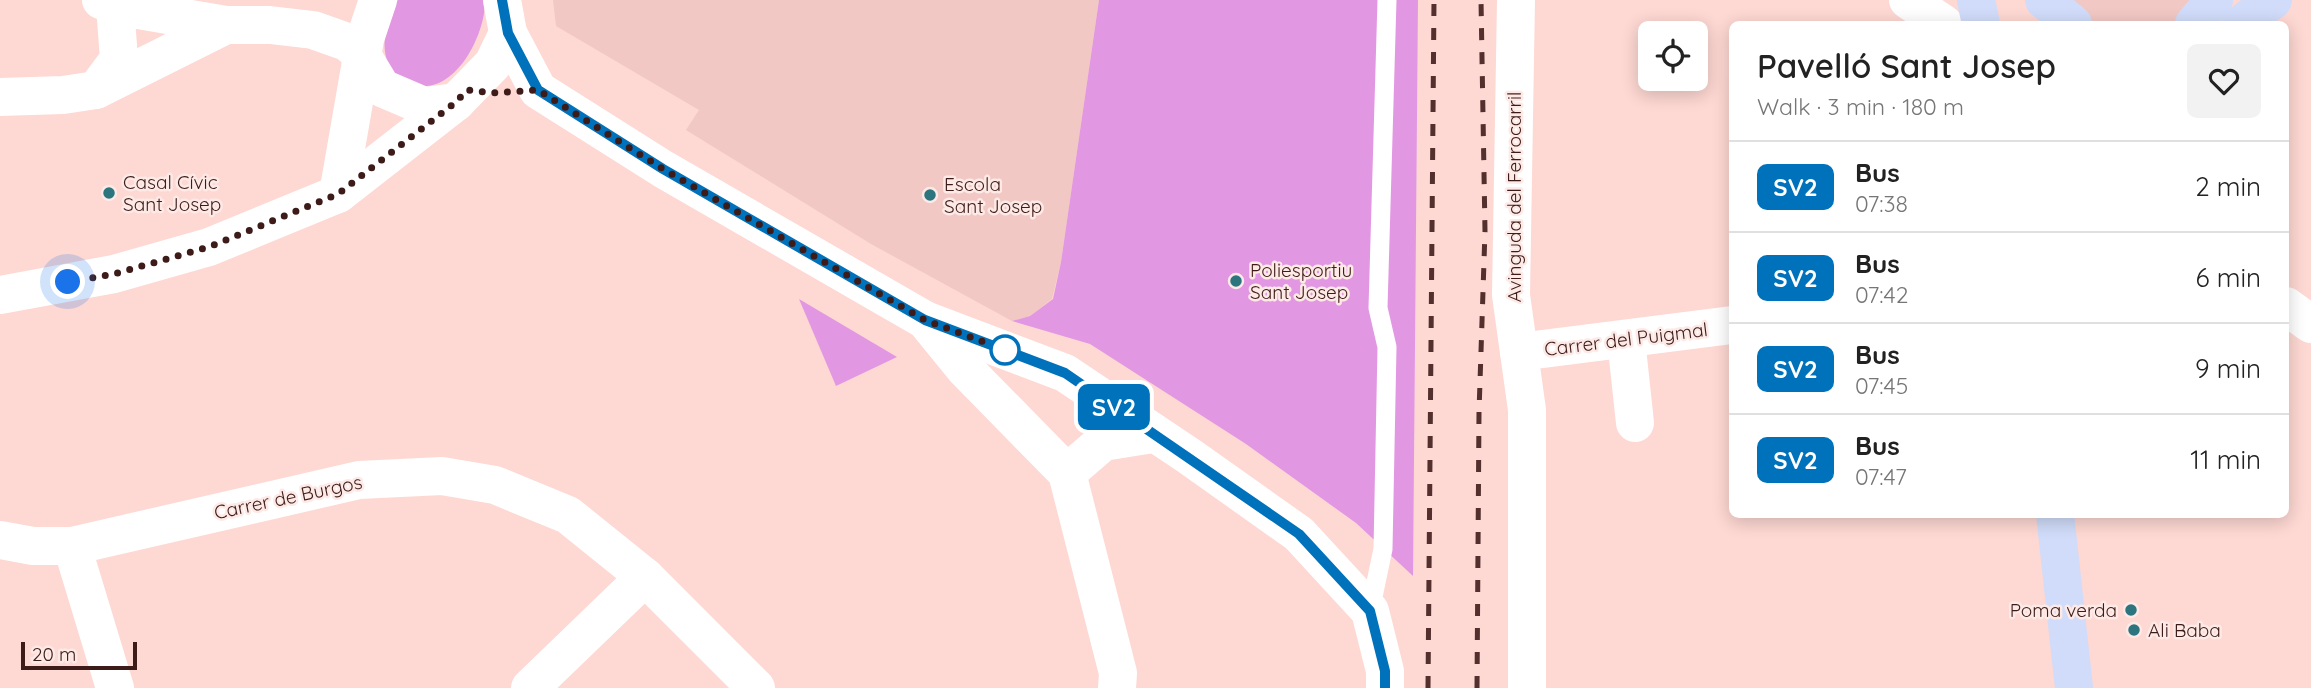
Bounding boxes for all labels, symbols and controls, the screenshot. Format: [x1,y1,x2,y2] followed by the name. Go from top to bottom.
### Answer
[1638,21,1708,91] map controls
[1638,21,1708,91] button: locate
[2187,44,2261,118] button: heart
[1757,45,2056,86] text: Pavelló Sant Josep
[1502,92,1526,302] street label: Avinguda del Ferrocarril
[1757,92,1964,121] text: Walk · 3 min · 180 m
[1855,156,1900,189] text: Bus
[123,170,221,216] place label: Casal Cívic Sant Josep
[2195,170,2261,203] text: 2 min
[944,172,1042,218] place label: Escola Sant Josep
[1773,172,1818,202] text: SV2
[101,185,117,201] marker: Casal Cívic Sant Josep
[922,187,938,203] marker: Escola Sant Josep
[1855,189,1908,218] text: 07:38
[1855,247,1900,280] text: Bus
[1250,258,1352,304] place label: Poliesportiu Sant Josep
[2196,261,2261,294] text: 6 min
[1773,263,1818,293] text: SV2
[50,264,85,299] your location
[1228,273,1244,289] marker: Poliesportiu Sant Josep
[1855,280,1908,309] text: 07:42
[1543,317,1709,361] street label: Carrer del Puigmal
[990,335,1020,365] unlabelled marker
[1855,338,1900,371] text: Bus
[2195,352,2261,385] text: 9 min
[1773,354,1818,384] text: SV2
[1855,371,1908,400] text: 07:45
[1074,384,1154,430] line badge: SV2
[1092,392,1136,422] text: SV2
[1855,429,1900,462] text: Bus
[2190,443,2261,476] text: 11 min
[1773,445,1818,475] text: SV2
[1855,462,1907,491] text: 07:47
[212,470,364,524] street label: Carrer de Burgos
[2010,598,2117,622] place label: Poma verda
[2123,602,2139,618] marker: Poma verda
[2148,618,2221,642] place label: Ali Baba
[2126,622,2142,638] marker: Ali Baba
[21,639,136,671] scale bar
[32,642,76,666] text: 20 m

